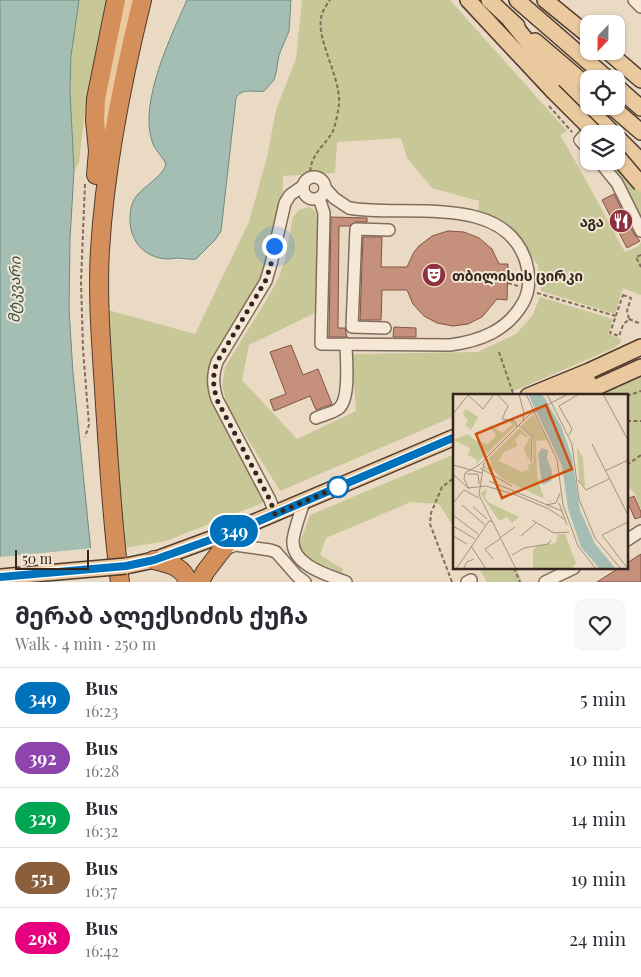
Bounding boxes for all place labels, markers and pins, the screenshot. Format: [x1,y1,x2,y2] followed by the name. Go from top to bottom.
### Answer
[608,208,634,234] restaurant icon: აგა
[580,212,604,231] place label: აგა
[421,262,447,288] theatre icon: თბილისის ცირკი
[452,266,583,285] place label: თბილისის ცირკი
[327,476,349,498] unlabelled marker

